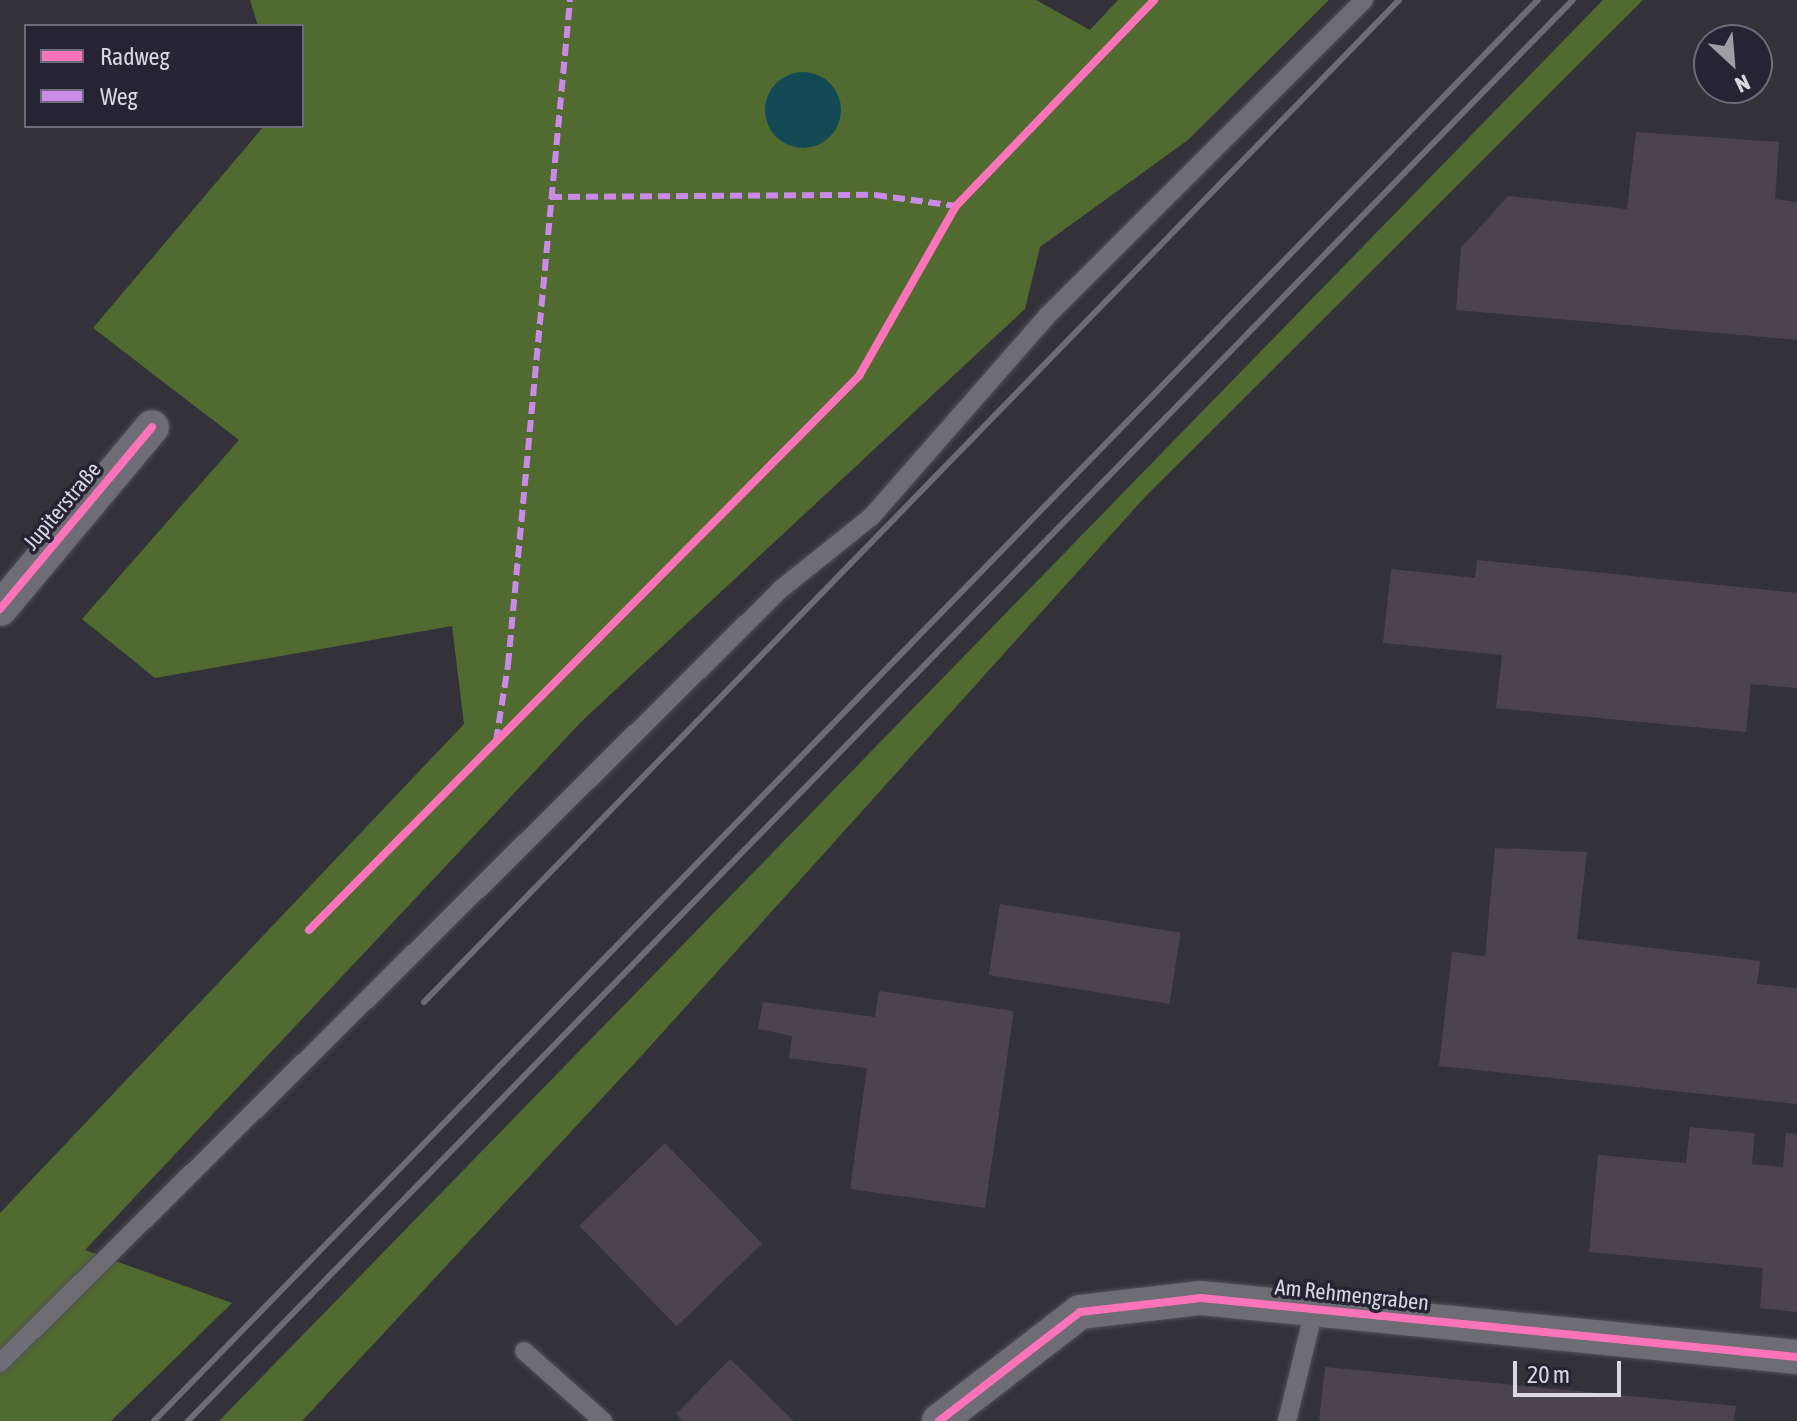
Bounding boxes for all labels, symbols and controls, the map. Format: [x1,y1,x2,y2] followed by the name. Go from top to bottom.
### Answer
[24,24,304,128] legend
[1693,24,1773,104] north arrow
[100,43,170,70] text: Radweg
[1731,69,1754,98] text: N
[100,83,138,110] text: Weg
[18,457,106,555] street label: Jupiterstraße
[1274,1274,1430,1316] street label: Am Rehmengraben
[1517,1345,1625,1395] scale bar
[1527,1361,1570,1388] text: 20 m

